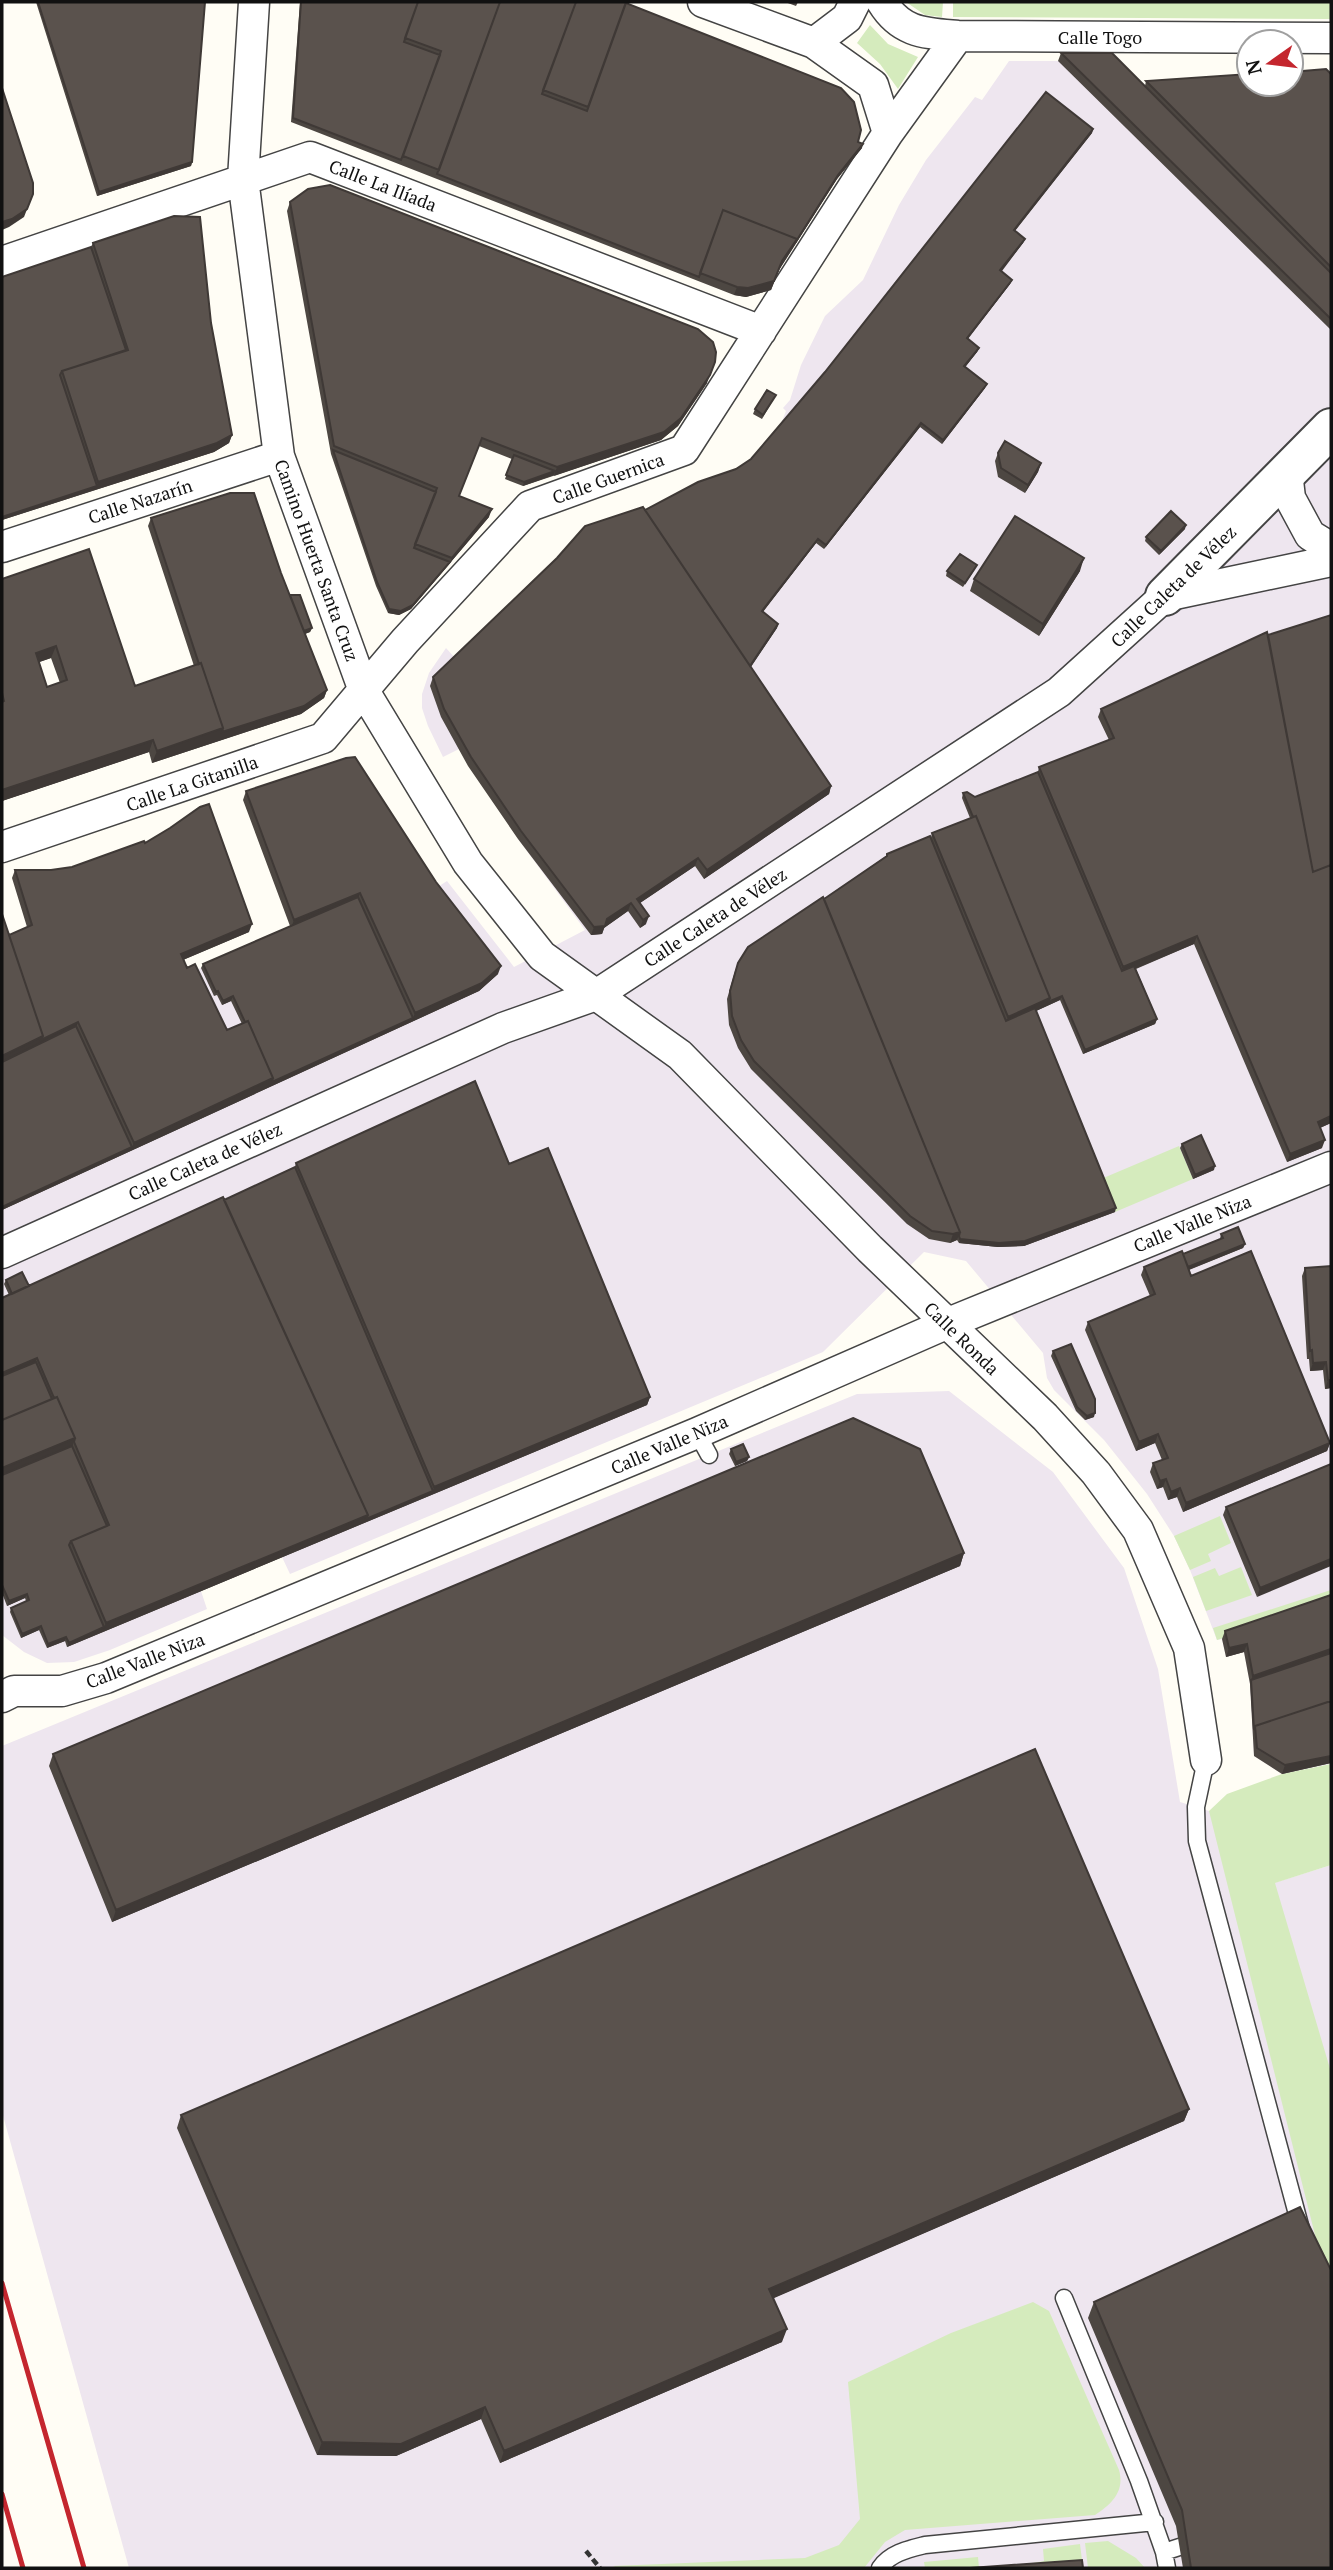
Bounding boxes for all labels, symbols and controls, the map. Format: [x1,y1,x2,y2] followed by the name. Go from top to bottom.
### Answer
[1058,25,1142,49] street label: Calle Togo
[1235,28,1305,98] north arrow
[1239,57,1267,77] text: N
[326,153,440,217] street label: Calle La Ilíada
[549,447,667,509] street label: Calle Guernica
[269,456,365,664] street label: Camino Huerta Santa Cruz
[85,473,195,529] street label: Calle Nazarín
[1105,520,1241,652] street label: Calle Caleta de Vélez
[123,749,261,817] street label: Calle La Gitanilla
[639,862,791,972] street label: Calle Caleta de Vélez
[124,1116,286,1206] street label: Calle Caleta de Vélez
[1130,1188,1254,1258] street label: Calle Valle Niza
[919,1296,1005,1380] street label: Calle Ronda
[607,1409,731,1479] street label: Calle Valle Niza
[82,1626,208,1694] street label: Calle Valle Niza

